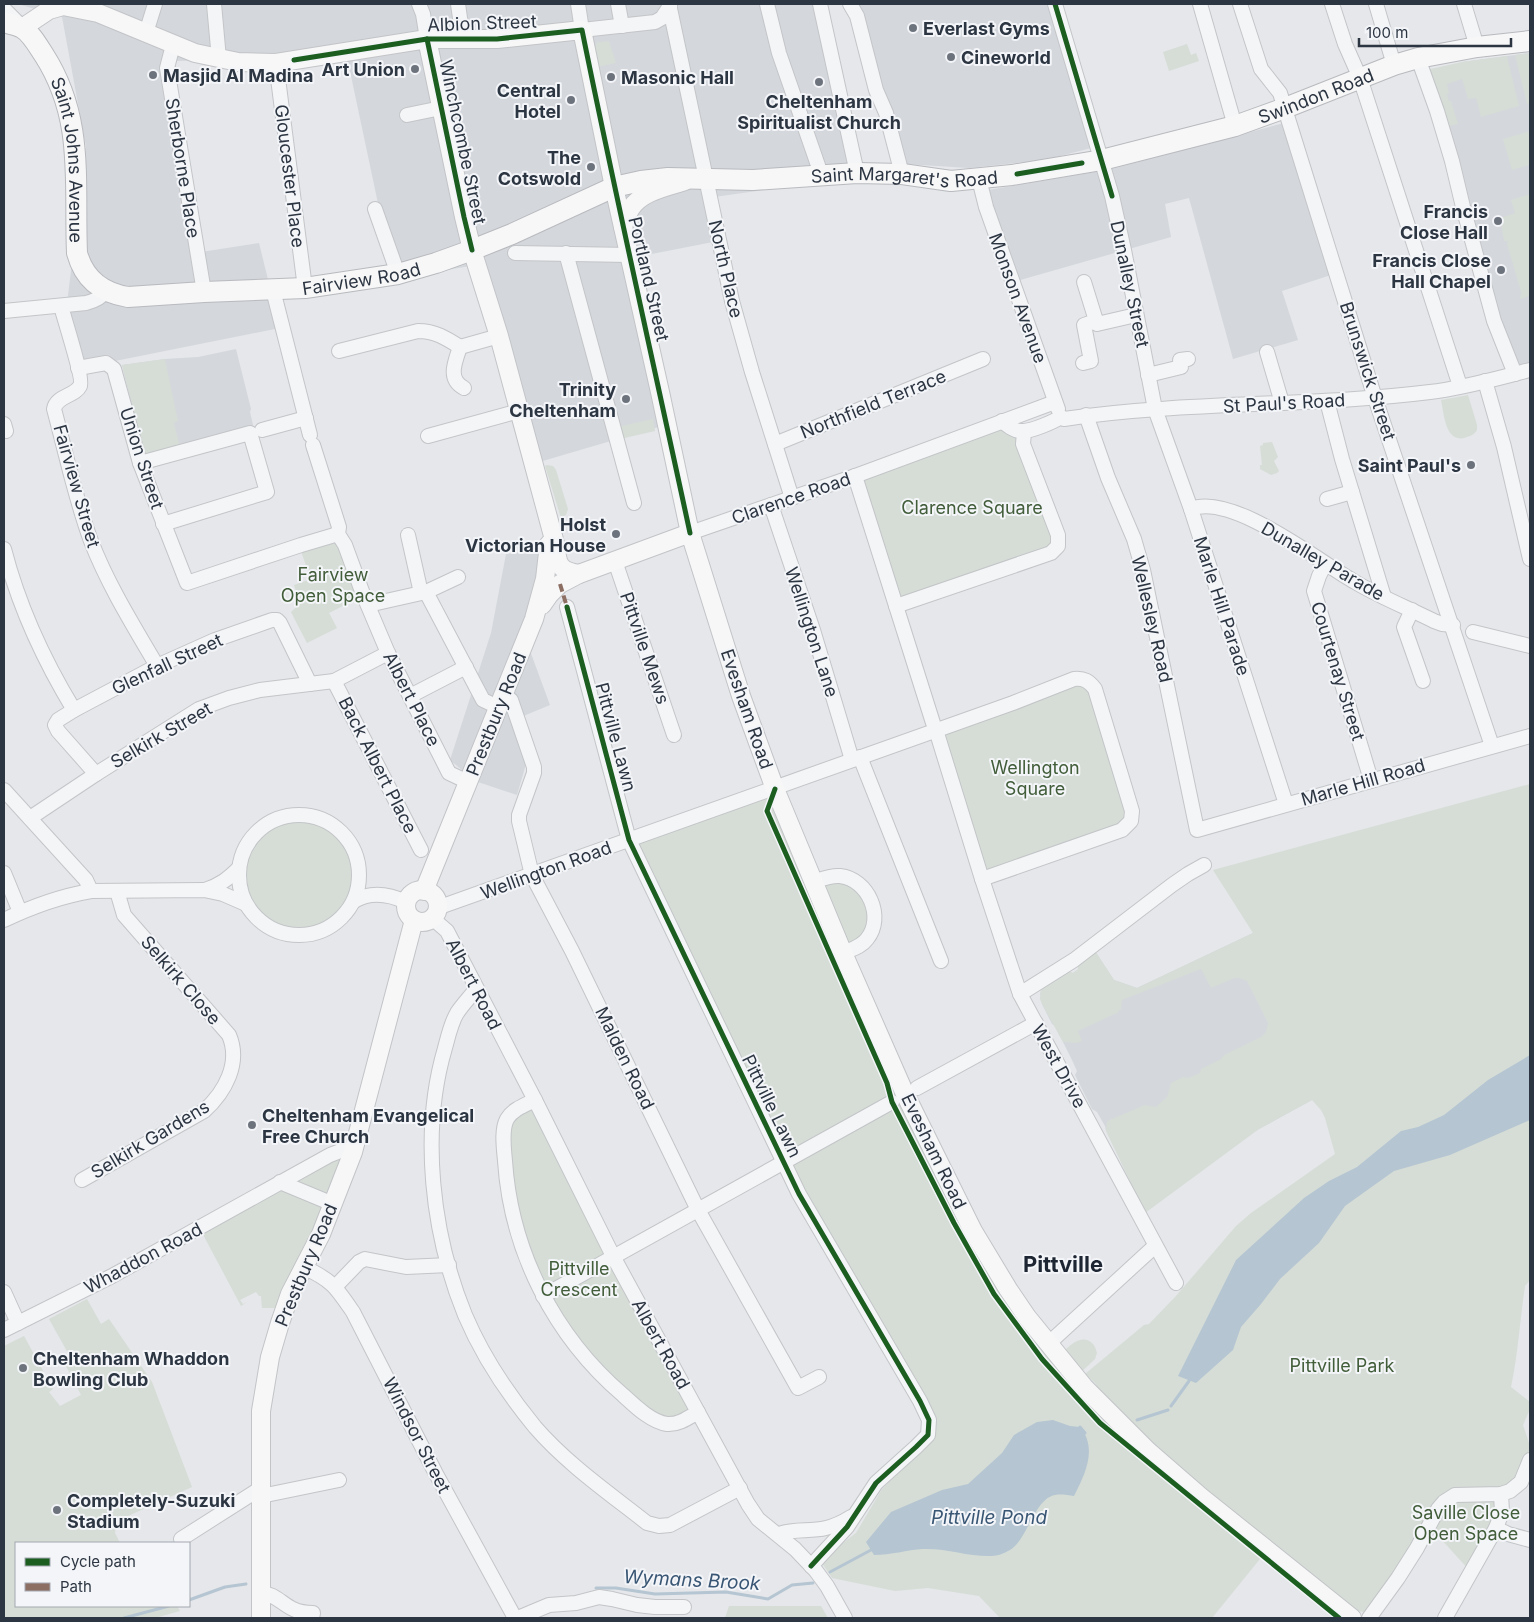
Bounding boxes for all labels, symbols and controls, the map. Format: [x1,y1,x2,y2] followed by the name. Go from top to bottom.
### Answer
[427,11,537,35] street label: Albion Street
[1359,15,1512,47] scale bar
[923,18,1050,39] place label: Everlast Gyms
[907,22,919,34] marker: Everlast Gyms
[1366,23,1408,42] text: 100 m
[961,47,1051,68] place label: Cineworld
[945,51,957,63] marker: Cineworld
[435,58,491,226] street label: Winchcombe Street
[322,59,405,80] place label: Art Union
[409,63,421,75] marker: Art Union
[1255,64,1377,127] street label: Swindon Road
[163,65,313,86] place label: Masjid Al Madina
[621,67,734,88] place label: Masonic Hall
[147,69,159,81] marker: Masjid Al Madina
[605,71,617,83] marker: Masonic Hall
[47,74,87,243] street label: Saint Johns Avenue
[813,76,825,88] marker: Cheltenham Spiritualist Church
[497,80,561,122] place label: Central Hotel
[737,91,901,133] place label: Cheltenham Spiritualist Church
[565,94,577,106] marker: Central Hotel
[162,96,204,240] street label: Sherborne Place
[271,103,309,249] street label: Gloucester Place
[498,147,581,189] place label: The Cotswold
[585,161,597,173] marker: The Cotswold
[810,162,999,192] street label: Saint Margaret's Road
[1400,201,1488,243] place label: Francis Close Hall
[624,215,674,343] street label: Portland Street
[1492,215,1504,227] marker: Francis Close Hall
[705,218,747,320] street label: North Place
[1106,219,1154,349] street label: Dunalley Street
[985,230,1051,366] street label: Monson Avenue
[1372,250,1491,292] place label: Francis Close Hall Chapel
[301,258,423,299] street label: Fairview Road
[1495,264,1507,276] marker: Francis Close Hall Chapel
[1336,299,1400,443] street label: Brunswick Street
[797,365,949,443] street label: Northfield Terrace
[509,379,616,421] place label: Trinity Cheltenham
[1222,389,1346,417] street label: St Paul's Road
[620,393,632,405] marker: Trinity Cheltenham
[116,405,168,512] street label: Union Street
[49,422,105,550] street label: Fairview Street
[1358,455,1461,476] place label: Saint Paul's
[1465,459,1477,471] marker: Saint Paul's
[729,468,853,528] street label: Clarence Road
[901,497,1043,518] park label: Clarence Square
[465,514,606,556] place label: Holst Victorian House
[1258,517,1388,605] street label: Dunalley Parade
[610,528,622,540] marker: Holst Victorian House
[1190,534,1254,678] street label: Marle Hill Parade
[1127,554,1177,684] street label: Wellesley Road
[281,564,385,606] park label: Fairview Open Space
[781,564,843,700] street label: Wellington Lane
[616,589,674,707] street label: Pittville Mews
[1307,599,1369,743] street label: Courtenay Street
[108,629,226,699] street label: Glenfall Street
[717,646,777,772] street label: Evesham Road
[379,648,445,750] street label: Albert Place
[462,649,530,779] street label: Prestbury Road
[591,680,641,794] street label: Pittville Lawn
[335,693,421,837] street label: Back Albert Place
[107,697,215,772] street label: Selkirk Street
[1298,754,1428,810] street label: Marle Hill Road
[990,757,1080,799] park label: Wellington Square
[478,837,614,903] street label: Wellington Road
[137,931,225,1029] street label: Selkirk Close
[442,935,506,1033] street label: Albert Road
[591,1003,659,1113] street label: Malden Road
[1027,1020,1091,1112] street label: West Drive
[738,1051,806,1161] street label: Pittville Lawn
[897,1090,971,1212] street label: Evesham Road
[87,1095,213,1183] street label: Selkirk Gardens
[262,1105,474,1147] place label: Cheltenham Evangelical Free Church
[246,1119,258,1131] marker: Cheltenham Evangelical Free Church
[271,1201,341,1329] street label: Prestbury Road
[80,1218,206,1298] street label: Whaddon Road
[1023,1251,1103,1277] district label: Pittville
[541,1258,618,1300] park label: Pittville Crescent
[628,1295,694,1393] street label: Albert Road
[33,1348,229,1390] place label: Cheltenham Whaddon Bowling Club
[1290,1355,1395,1376] park label: Pittville Park
[17,1362,29,1374] marker: Cheltenham Whaddon Bowling Club
[379,1374,455,1496] street label: Windsor Street
[67,1490,235,1532] place label: Completely-Suzuki Stadium
[1412,1502,1520,1544] park label: Saville Close Open Space
[51,1504,63,1516] marker: Completely-Suzuki Stadium
[931,1506,1047,1529] water label: Pittville Pond
[15,1542,190,1607] legend
[60,1552,136,1571] text: Cycle path
[623,1565,761,1595] water label: Wymans Brook
[60,1577,92,1596] text: Path

